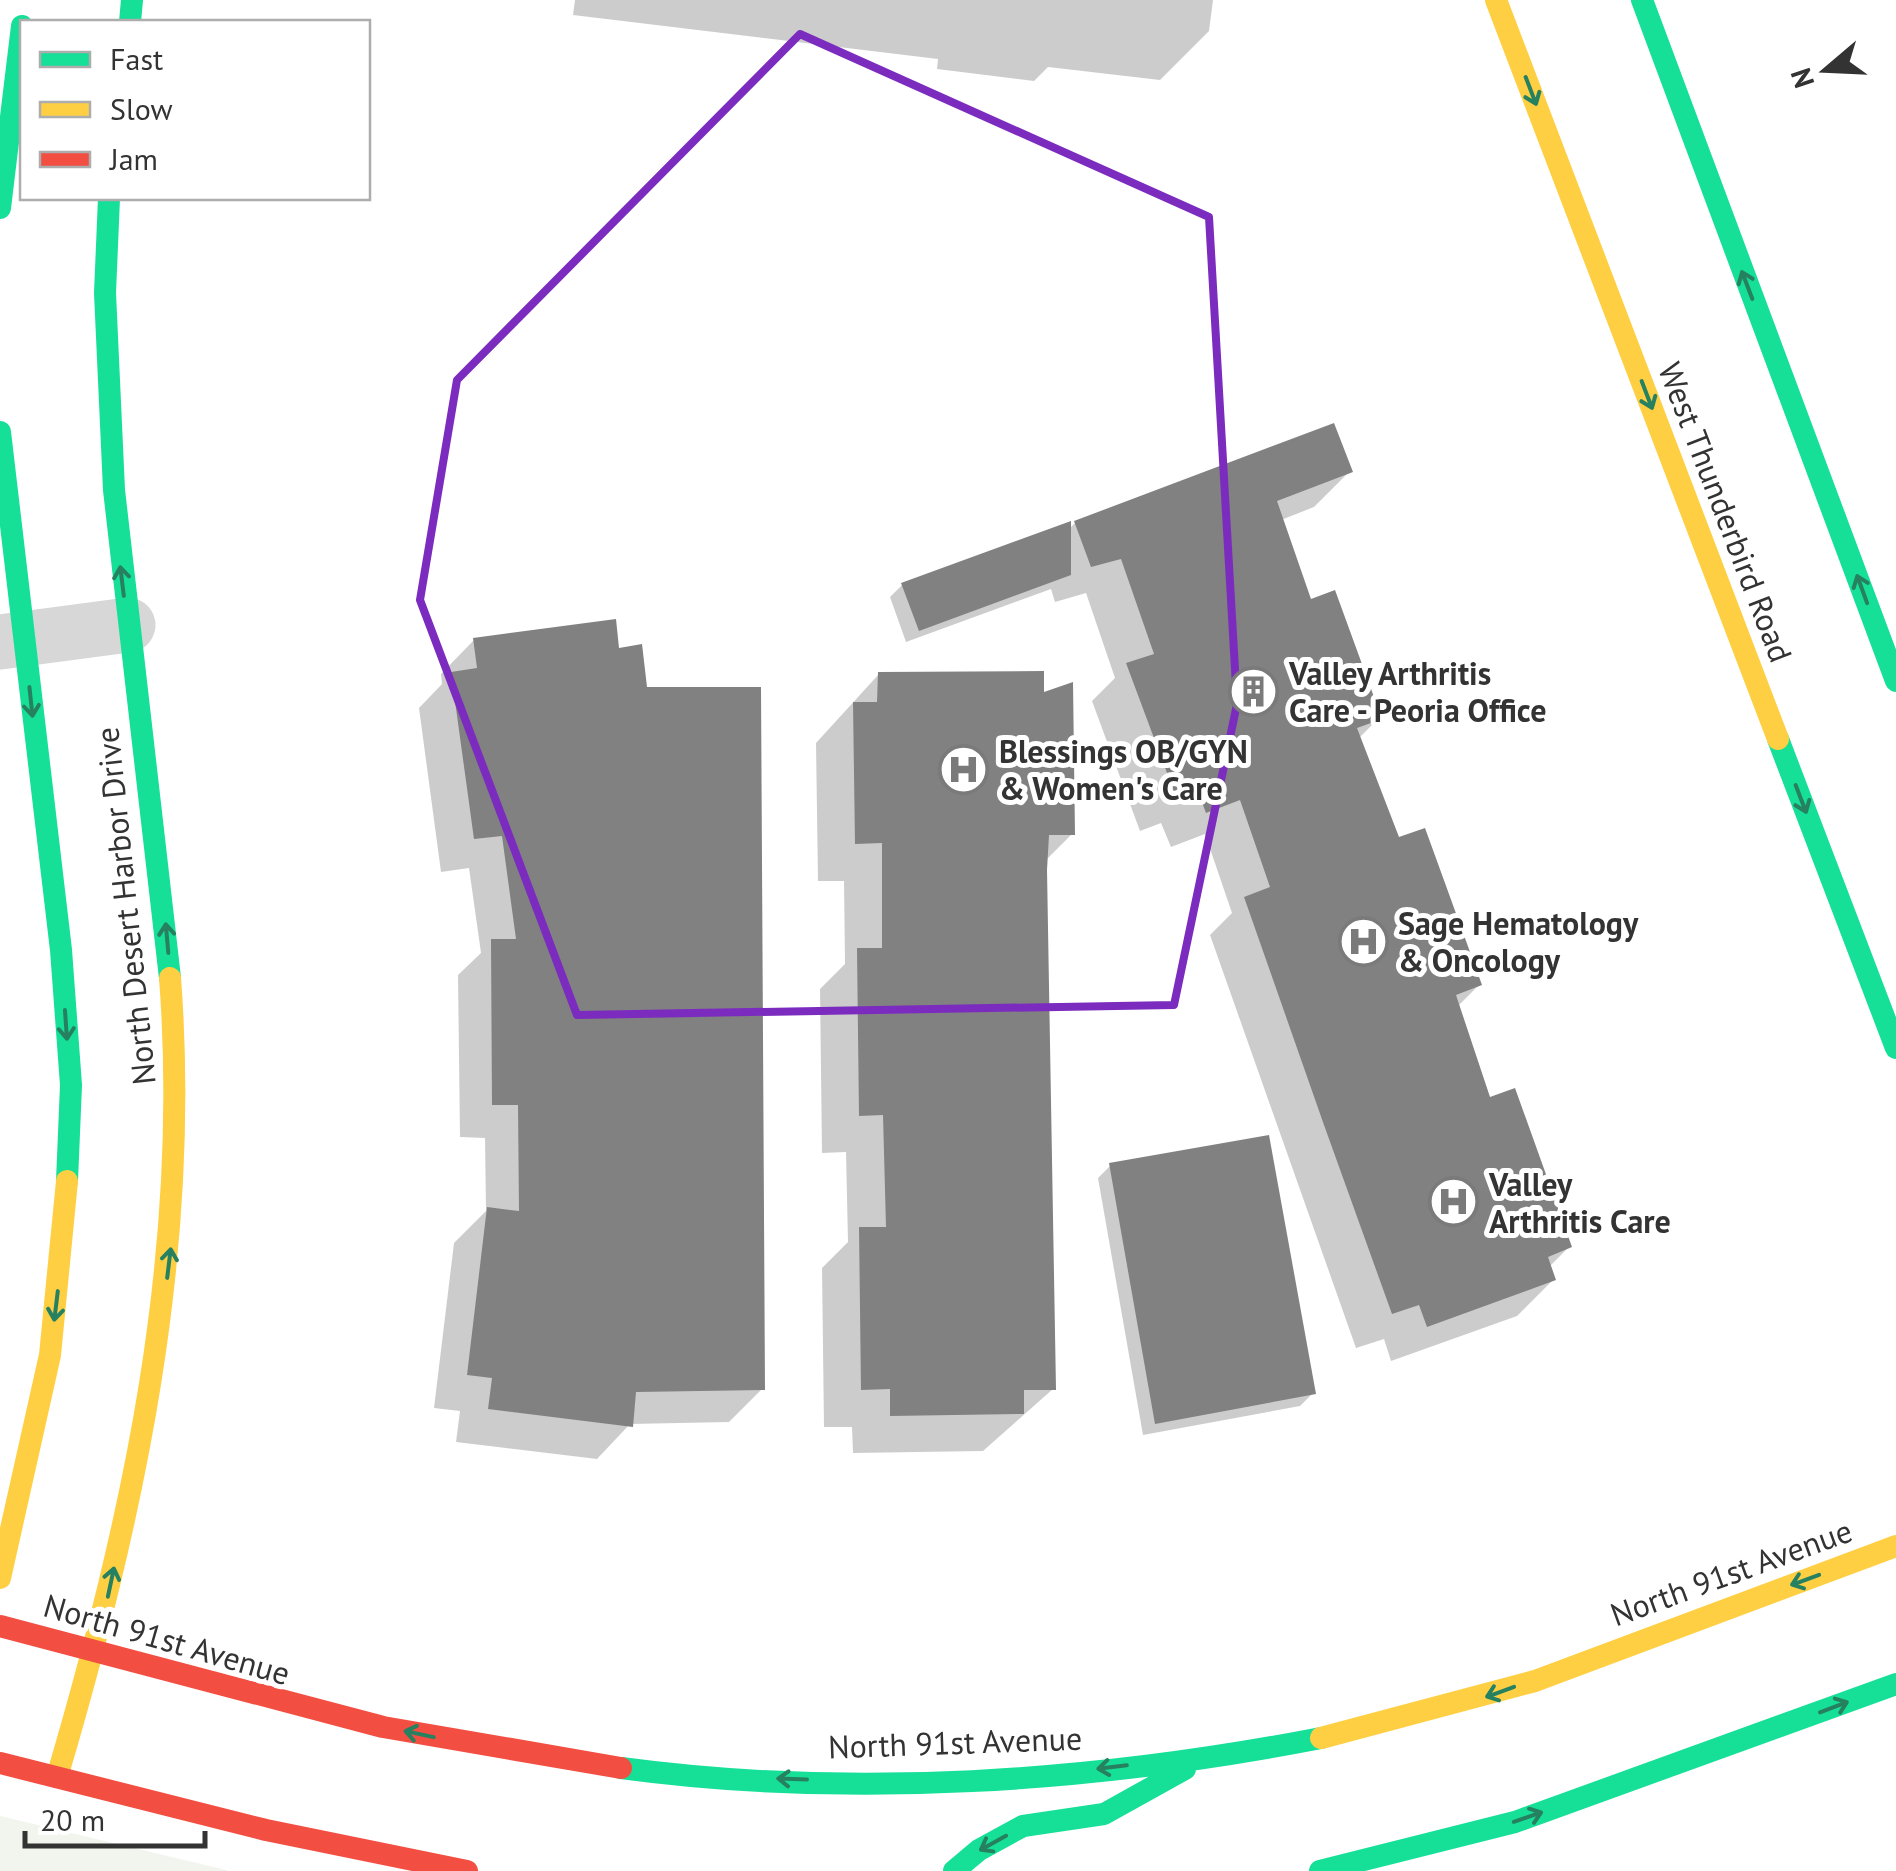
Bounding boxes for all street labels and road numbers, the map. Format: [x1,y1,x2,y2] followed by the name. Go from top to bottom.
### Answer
[1649,356,1803,668] street label: West Thunderbird Road
[85,725,165,1087] street label: North Desert Harbor Drive
[1604,1509,1858,1635] street label: North 91st Avenue
[39,1584,295,1694] street label: North 91st Avenue
[827,1717,1083,1767] street label: North 91st Avenue

